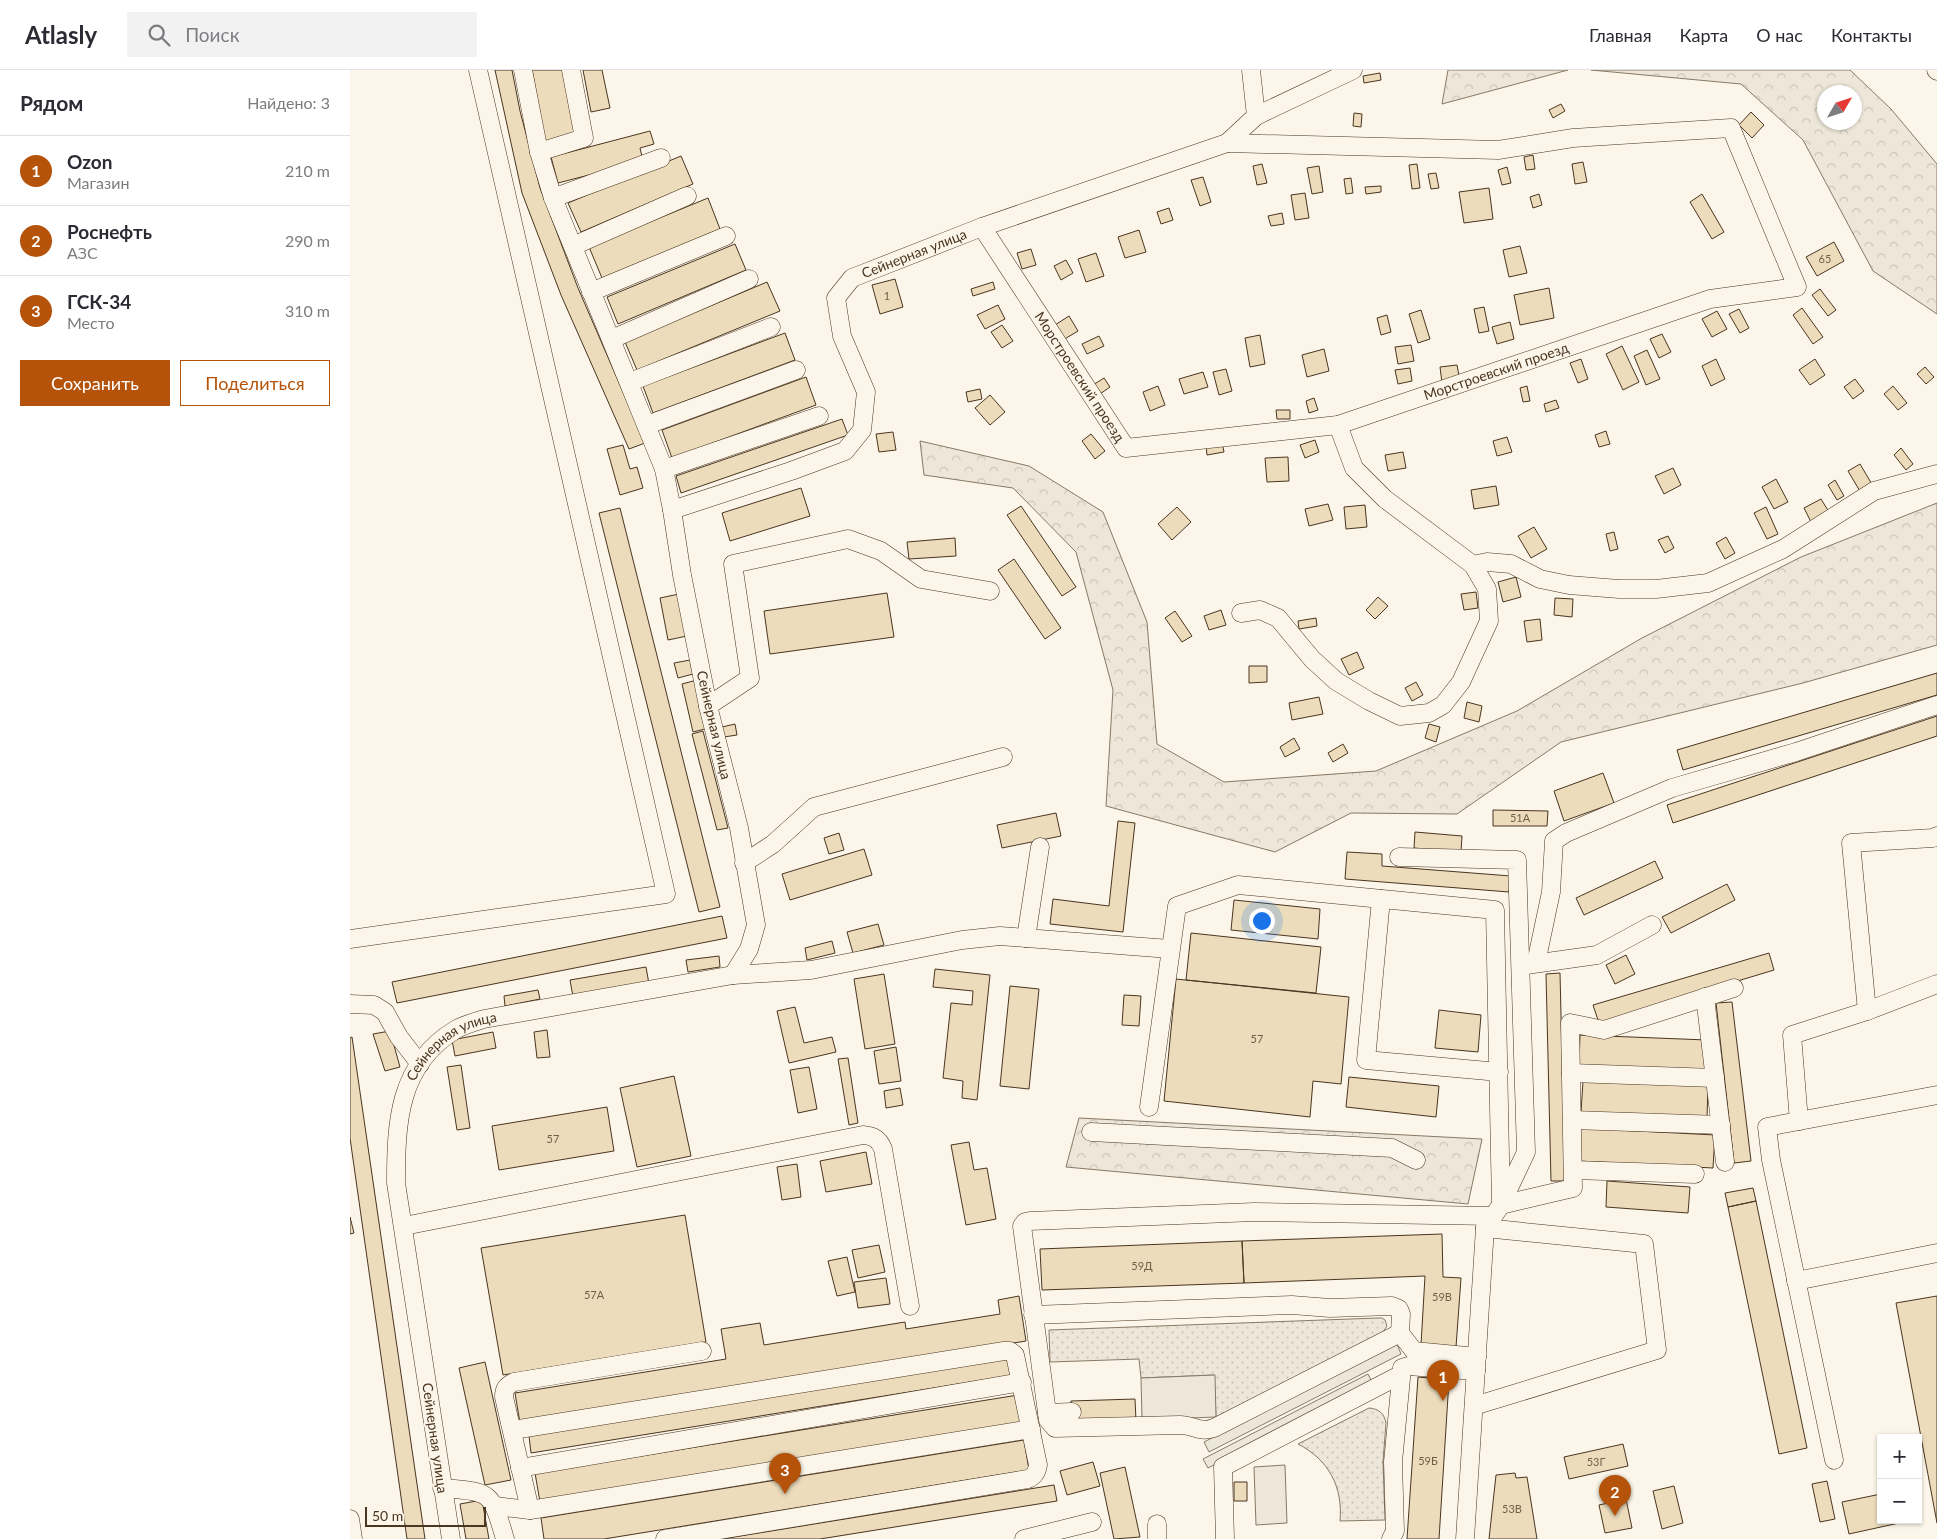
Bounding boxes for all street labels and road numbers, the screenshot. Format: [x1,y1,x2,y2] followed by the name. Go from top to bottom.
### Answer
[859,225,969,281] street label: Сейнерная улица
[1031,308,1129,445] street label: Морстроевский проезд
[1421,338,1571,403] street label: Морстроевский проезд
[694,669,735,781] street label: Сейнерная улица
[402,1008,498,1083] street label: Сейнерная улица
[419,1382,452,1494] street label: Сейнерная улица

